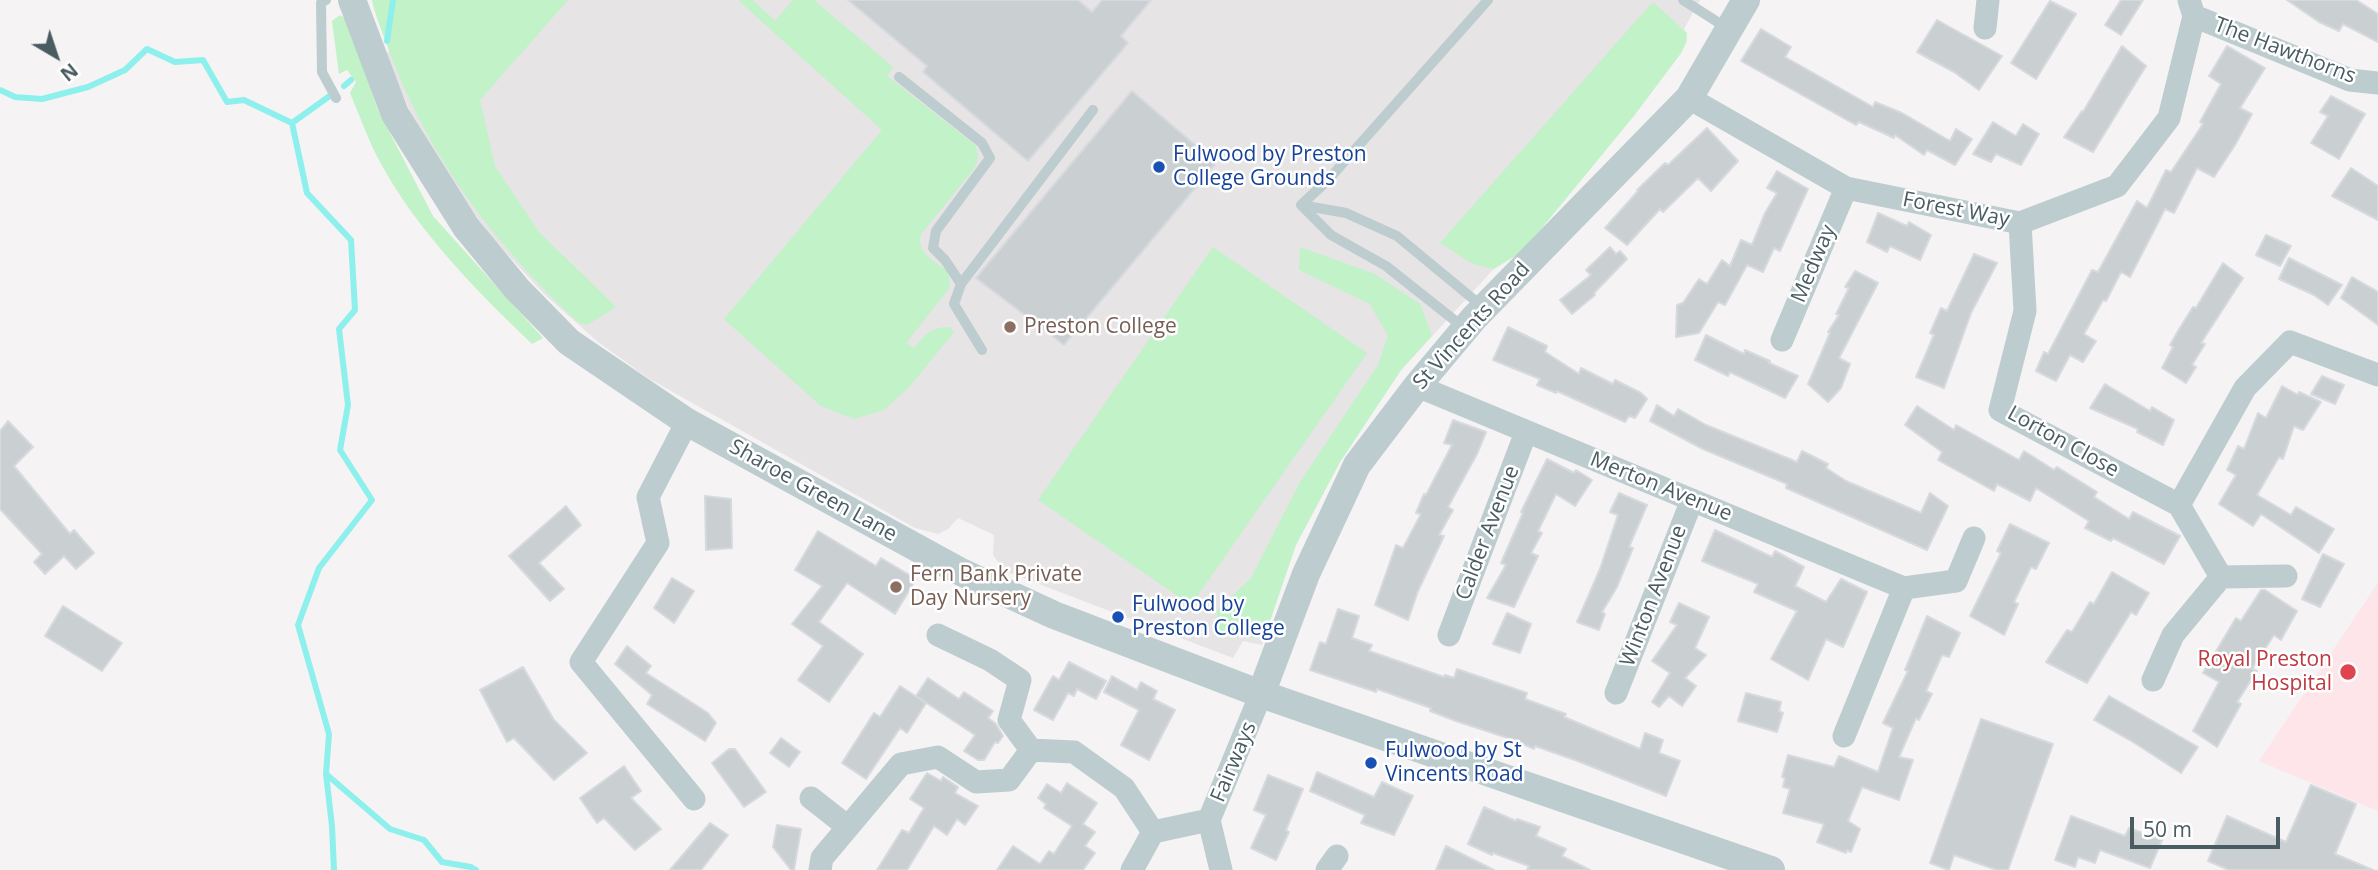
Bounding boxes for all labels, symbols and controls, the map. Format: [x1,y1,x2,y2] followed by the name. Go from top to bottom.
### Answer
[2211,12,2359,90] street label: The Hawthorns
[21,21,91,91] north arrow
[55,57,83,87] text: N
[1173,142,1367,192] place label: Fulwood by Preston College Grounds
[1151,159,1167,175] marker: Fulwood by Preston College Grounds
[1900,187,2012,233] street label: Forest Way
[1786,221,1842,307] street label: Medway
[1408,257,1536,395] street label: St Vincents Road
[1024,314,1177,340] place label: Preston College
[1002,319,1018,335] marker: Preston College
[2003,401,2123,483] street label: Lorton Close
[725,435,901,547] street label: Sharoe Green Lane
[1586,447,1736,527] street label: Merton Avenue
[1451,462,1525,604] street label: Calder Avenue
[1616,522,1692,670] street label: Winton Avenue
[910,562,1082,612] place label: Fern Bank Private Day Nursery
[888,579,904,595] marker: Fern Bank Private Day Nursery
[1132,592,1285,642] place label: Fulwood by Preston College
[1110,609,1126,625] marker: Fulwood by Preston College
[2197,647,2332,697] place label: Royal Preston Hospital
[2338,662,2358,682] marker: Royal Preston Hospital
[1206,718,1262,806] street label: Fairways
[1385,738,1523,788] place label: Fulwood by St Vincents Road
[1363,755,1379,771] marker: Fulwood by St Vincents Road
[2133,804,2284,848] scale bar
[2143,815,2192,843] text: 50 m

